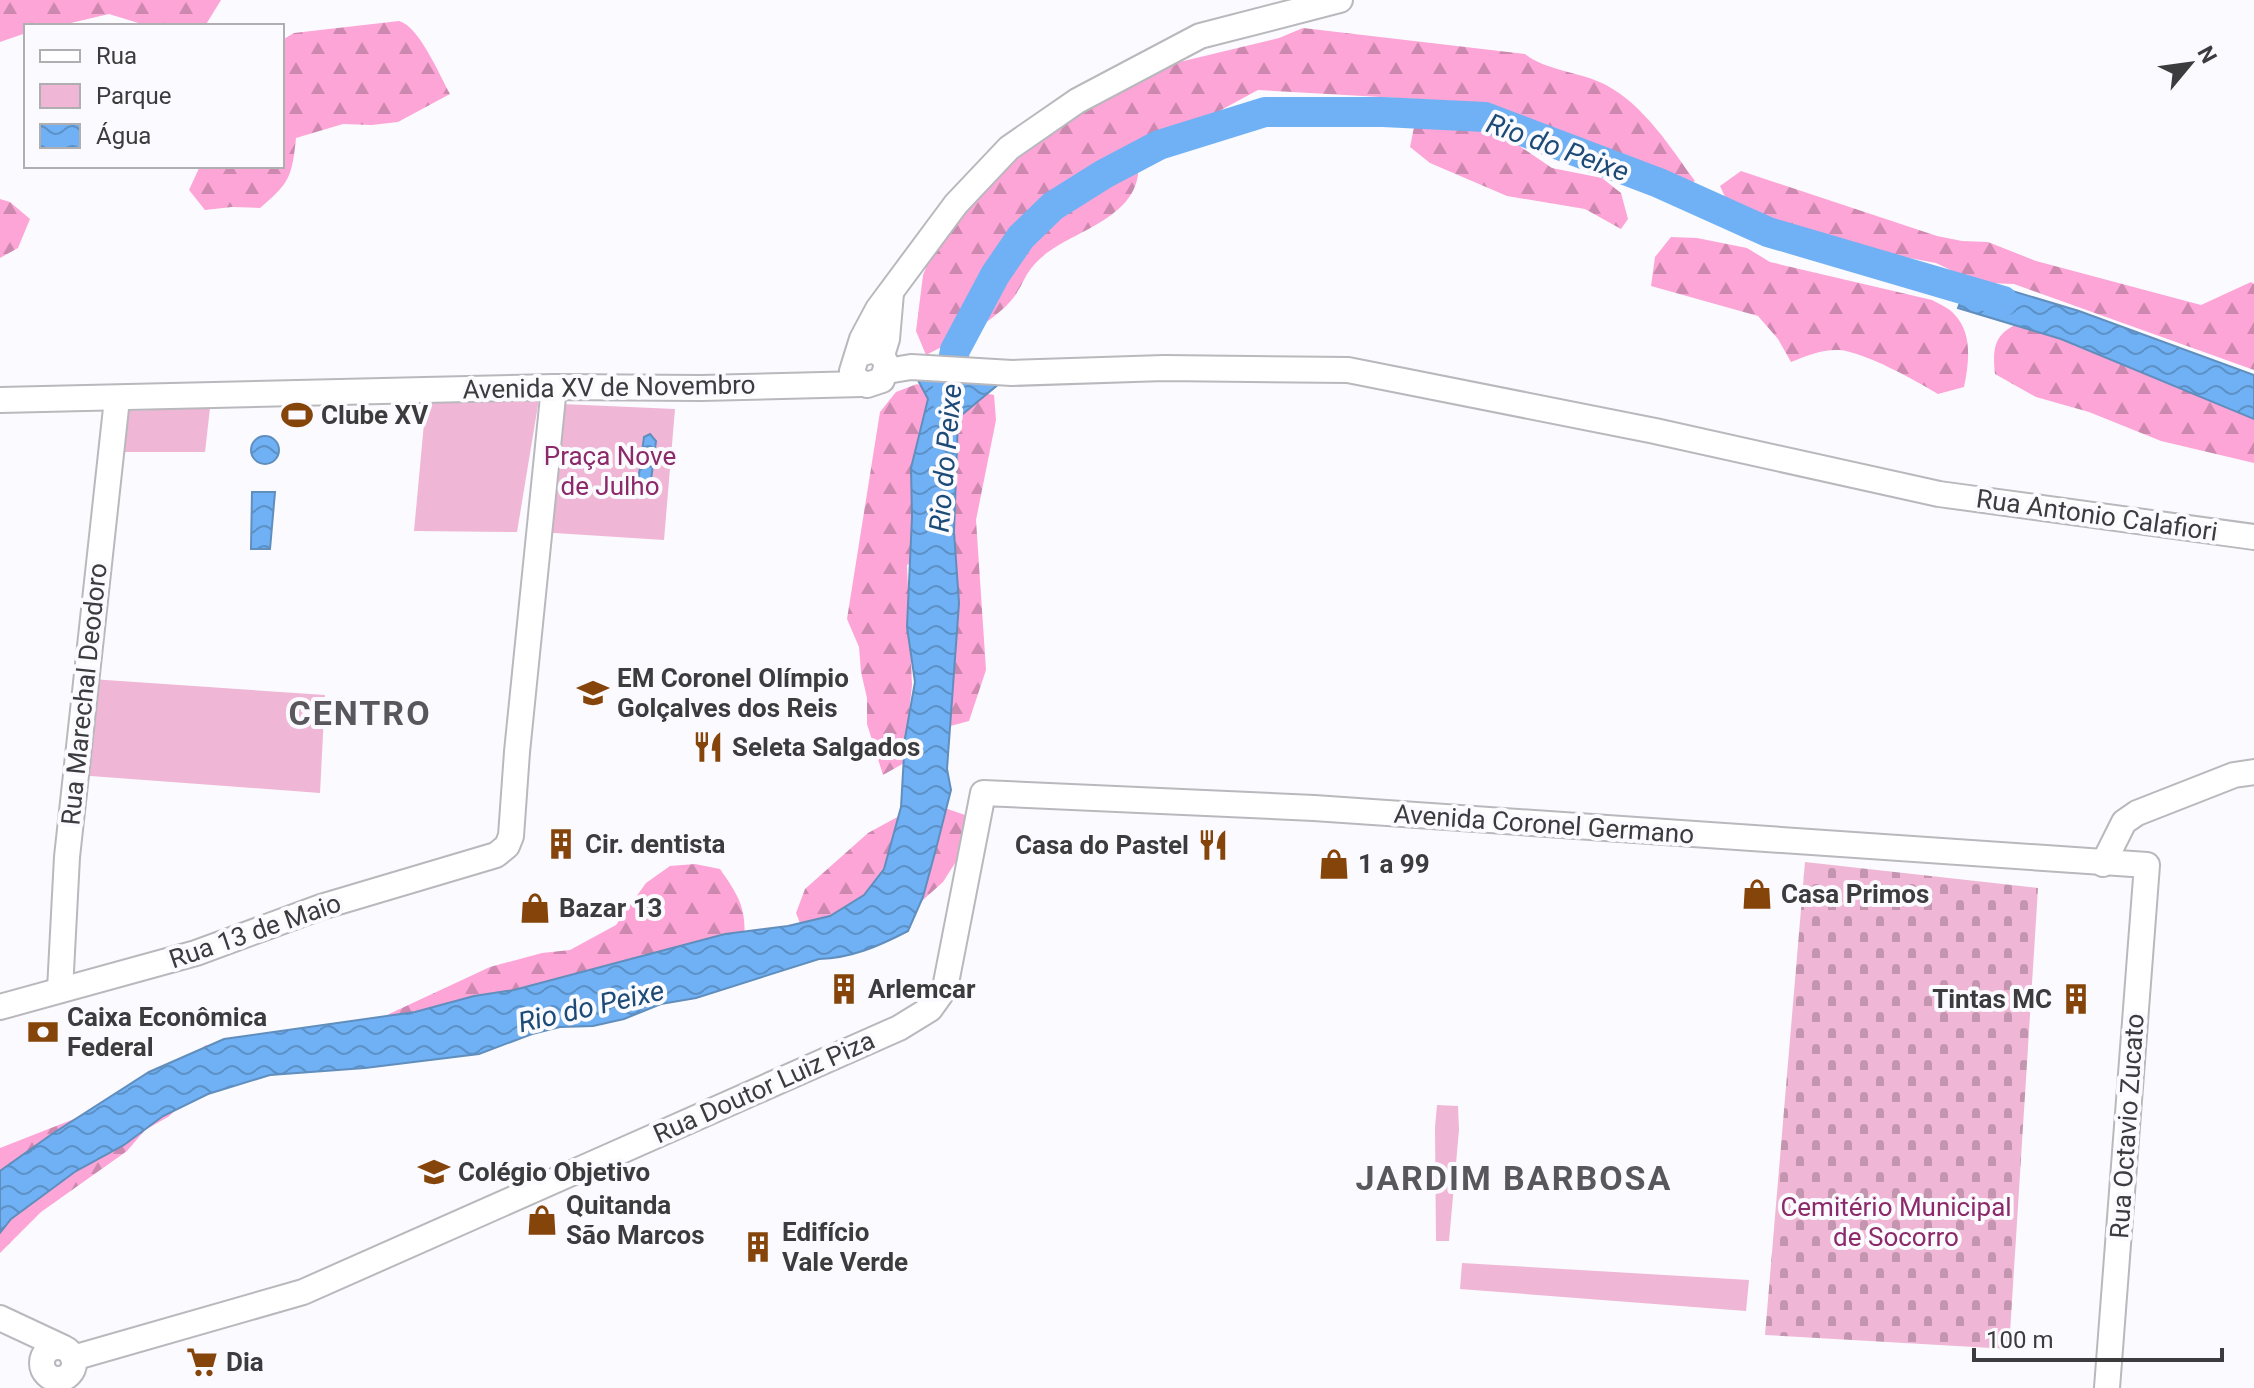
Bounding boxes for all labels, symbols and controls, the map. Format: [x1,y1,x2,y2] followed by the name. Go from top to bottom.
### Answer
[24,24,284,168] legend
[2150,24,2230,104] north arrow
[96,42,137,70] text: Rua
[2192,42,2222,67] text: N
[96,82,172,110] text: Parque
[1482,106,1633,188] water label: Rio do Peixe
[96,122,151,150] text: Água
[462,369,756,405] street label: Avenida XV de Novembro
[923,382,968,534] water label: Rio do Peixe
[280,398,314,432] sports icon: Clube XV
[321,400,428,430] place label: Clube XV
[544,441,676,501] park label: Praça Nove de Julho
[1974,483,2220,547] street label: Rua Antonio Calafiori
[55,561,113,827] street label: Rua Marechal Deodoro
[617,663,849,723] place label: EM Coronel Olímpio Golçalves dos Reis
[576,676,610,710] school or university icon: EM Coronel Olímpio Golçalves dos Reis
[288,693,432,733] district label: CENTRO
[691,730,725,764] restaurant icon: Seleta Salgados
[732,732,920,762] place label: Seleta Salgados
[1393,799,1695,849] street label: Avenida Coronel Germano
[544,827,578,861] building icon: Cir. dentista
[1196,828,1230,862] restaurant icon: Casa do Pastel
[585,829,726,859] place label: Cir. dentista
[1015,830,1189,860] place label: Casa do Pastel
[1317,847,1351,881] shop icon: 1 a 99
[1358,849,1430,879] place label: 1 a 99
[1740,877,1774,911] shop icon: Casa Primos
[1781,879,1929,909] place label: Casa Primos
[165,888,345,974] street label: Rua 13 de Maio
[518,891,552,925] shop icon: Bazar 13
[559,893,662,923] place label: Bazar 13
[827,972,861,1006] building icon: Arlemcar
[515,974,667,1039] water label: Rio do Peixe
[868,974,976,1004] place label: Arlemcar
[2059,982,2093,1016] building icon: Tintas MC
[1932,984,2052,1014] place label: Tintas MC
[67,1002,267,1062] place label: Caixa Econômica Federal
[2104,1012,2150,1240] street label: Rua Octavio Zucato
[26,1015,60,1049] bank icon: Caixa Econômica Federal
[649,1025,879,1149] street label: Rua Doutor Luiz Piza
[417,1155,451,1189] school or university icon: Colégio Objetivo
[458,1157,650,1187] place label: Colégio Objetivo
[1356,1158,1672,1198] district label: JARDIM BARBOSA
[566,1190,705,1250] place label: Quitanda São Marcos
[1780,1192,2012,1252] park label: Cemitério Municipal de Socorro
[525,1203,559,1237] shop icon: Quitanda São Marcos
[782,1217,908,1277] place label: Edifício Vale Verde
[741,1230,775,1264] building icon: Edifício Vale Verde
[1974,1312,2222,1362] scale bar
[1986,1326,2053,1354] text: 100 m
[185,1345,219,1379] supermarket icon: Dia
[226,1347,264,1377] place label: Dia

